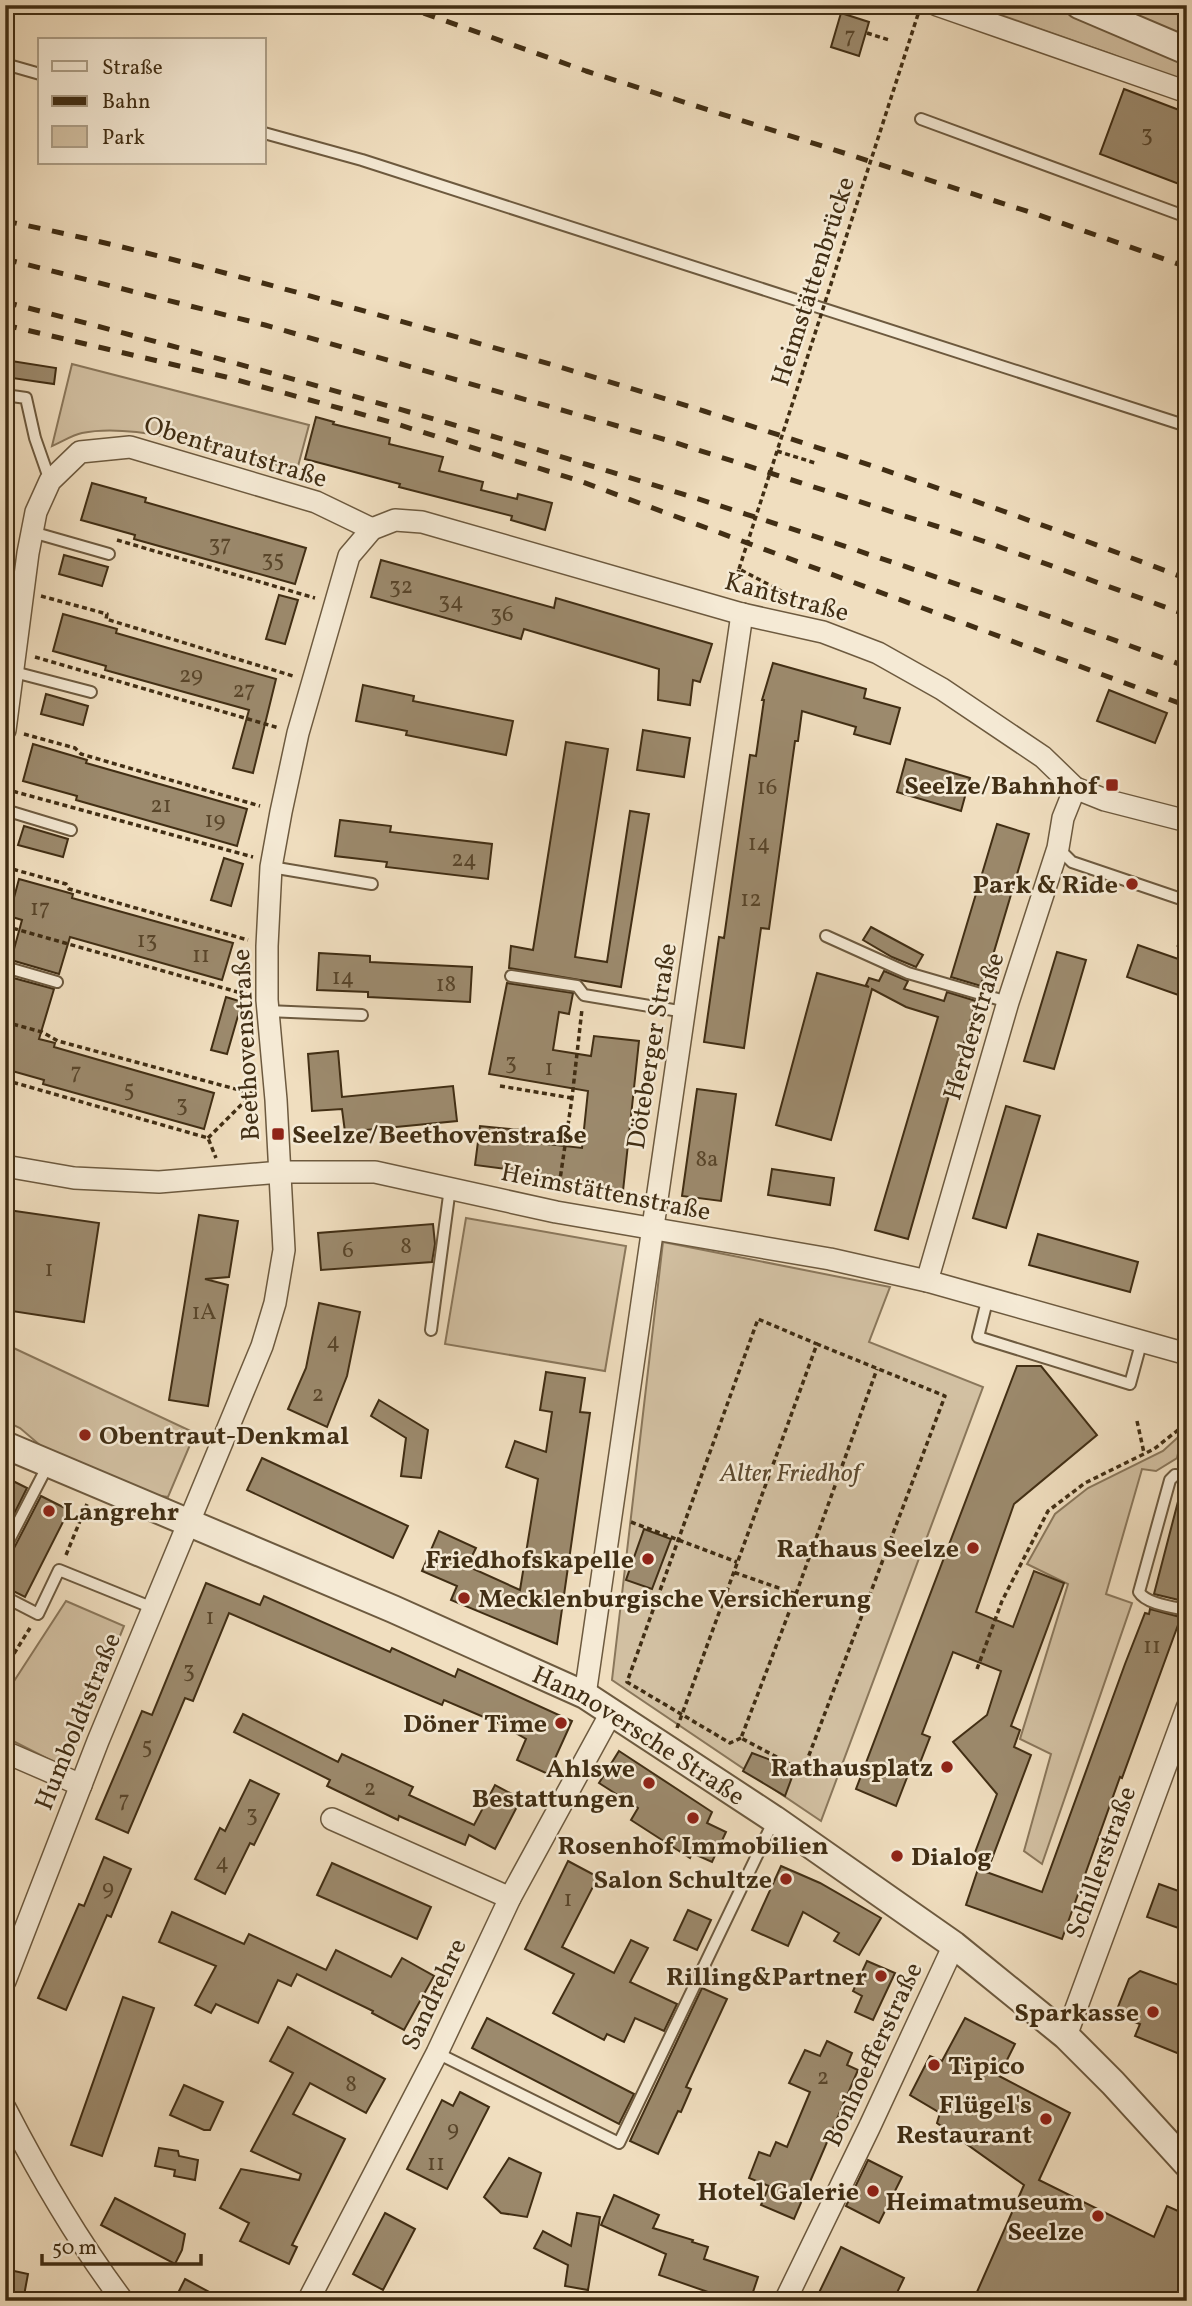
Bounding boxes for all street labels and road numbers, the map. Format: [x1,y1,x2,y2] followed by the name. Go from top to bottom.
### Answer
[763,172,865,391] street label: Heimstättenbrücke
[139,408,331,498] street label: Obentrautstraße
[720,564,853,632] street label: Kantstraße
[619,941,687,1152] street label: Döteberger Straße
[224,948,270,1142] street label: Beethovenstraße
[935,948,1014,1105] street label: Herderstraße
[498,1155,714,1231] street label: Heimstättenstraße
[27,1628,131,1816] street label: Humboldtstraße
[526,1658,751,1815] street label: Hannoversche Straße
[1058,1782,1146,1944] street label: Schillerstraße
[393,1933,476,2057] street label: Sandrehre
[815,1957,932,2153] street label: Bonhoefferstraße

